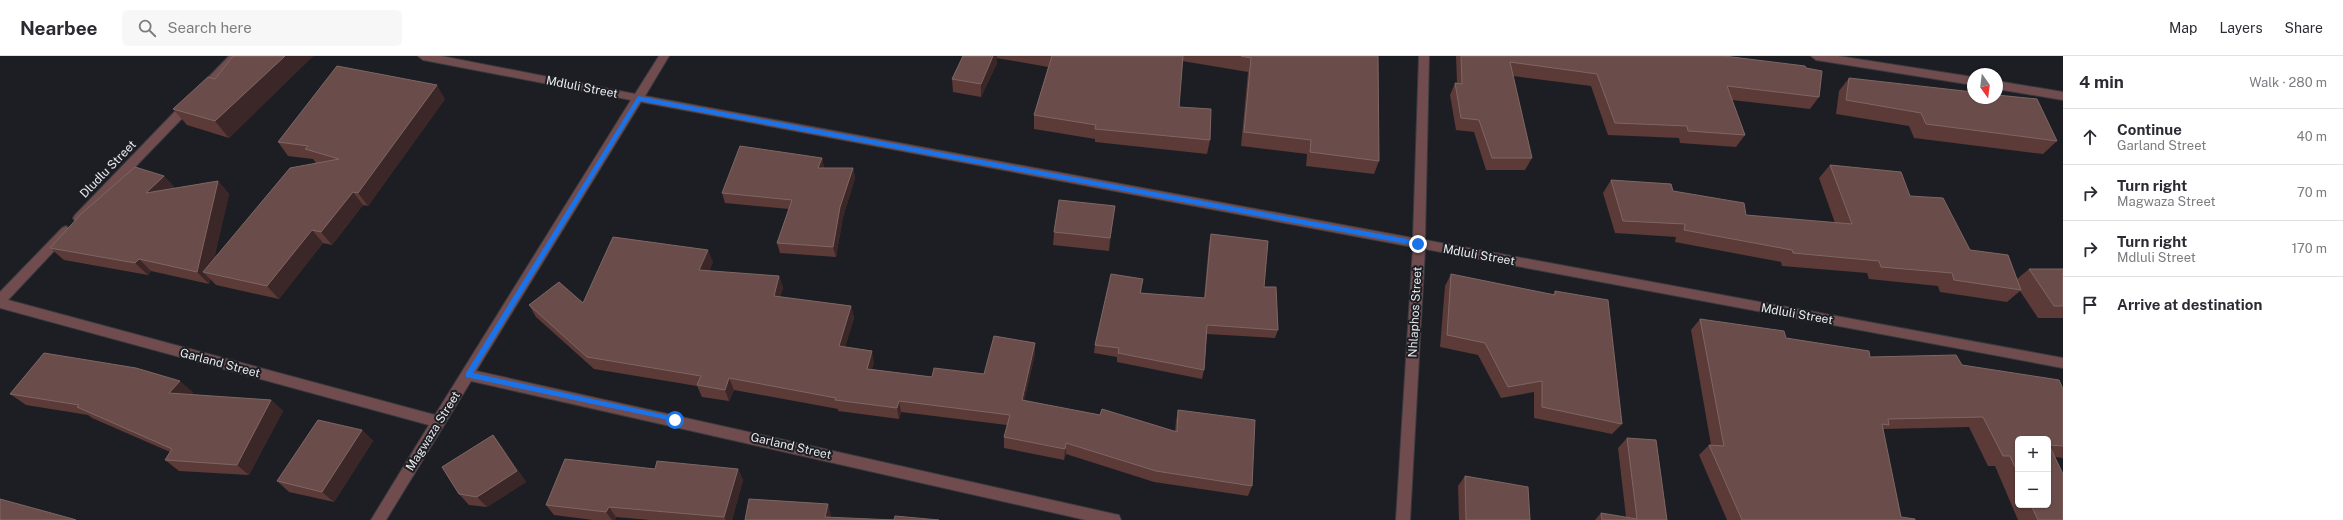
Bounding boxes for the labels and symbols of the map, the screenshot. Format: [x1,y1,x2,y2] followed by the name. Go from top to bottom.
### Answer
[1967,68,2003,104] north arrow
[545,73,619,101] street label: Mdluli Street
[77,137,139,201] street label: Dludlu Street
[1409,235,1427,253] route end
[1442,242,1516,268] street label: Mdluli Street
[1406,266,1424,358] street label: Nhlaphos Street
[1760,301,1834,327] street label: Mdluli Street
[178,346,262,381] street label: Garland Street
[403,388,463,473] street label: Magwaza Street
[666,411,684,429] route start
[749,430,833,462] street label: Garland Street

